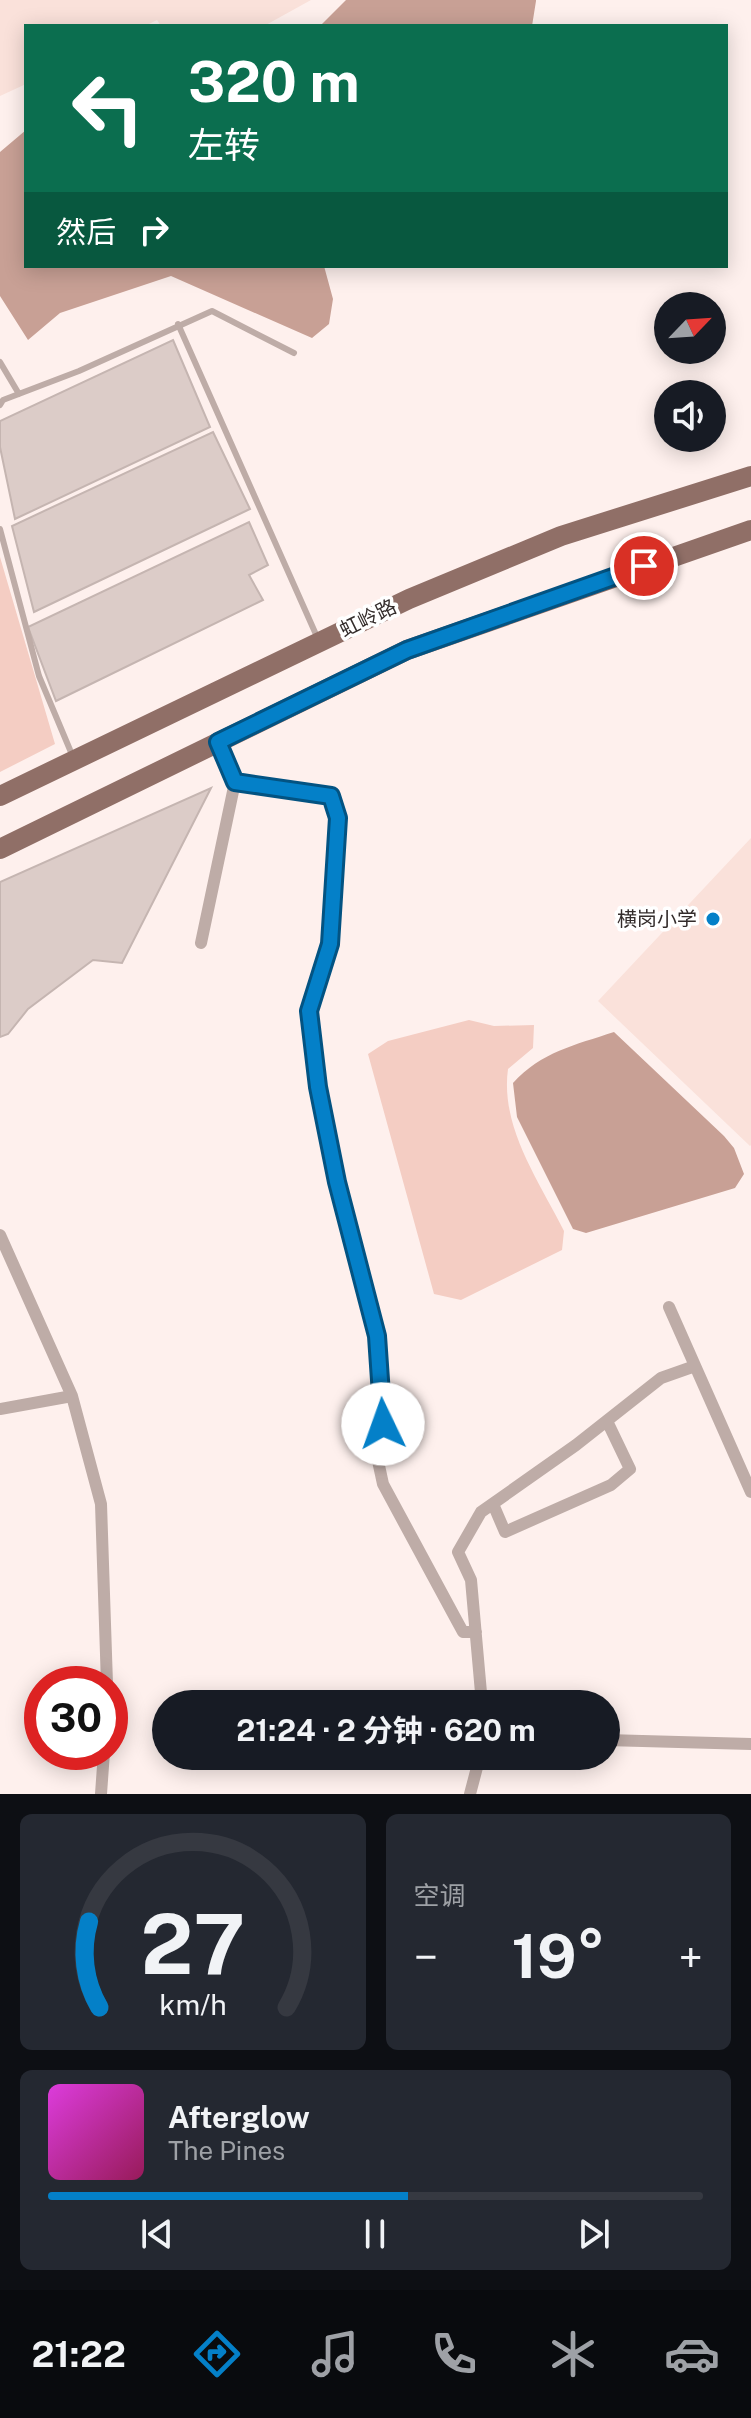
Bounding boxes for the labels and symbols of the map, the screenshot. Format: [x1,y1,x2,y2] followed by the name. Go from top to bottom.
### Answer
[654,292,726,364] north arrow
[610,532,678,600] pin
[336,594,400,642] street label: 虹岭路
[617,907,697,931] place label: 横岗小学
[704,910,722,928] marker: 横岗小学
[341,1382,425,1466] position arrow
[24,1666,128,1770] speed limit sign: 30

